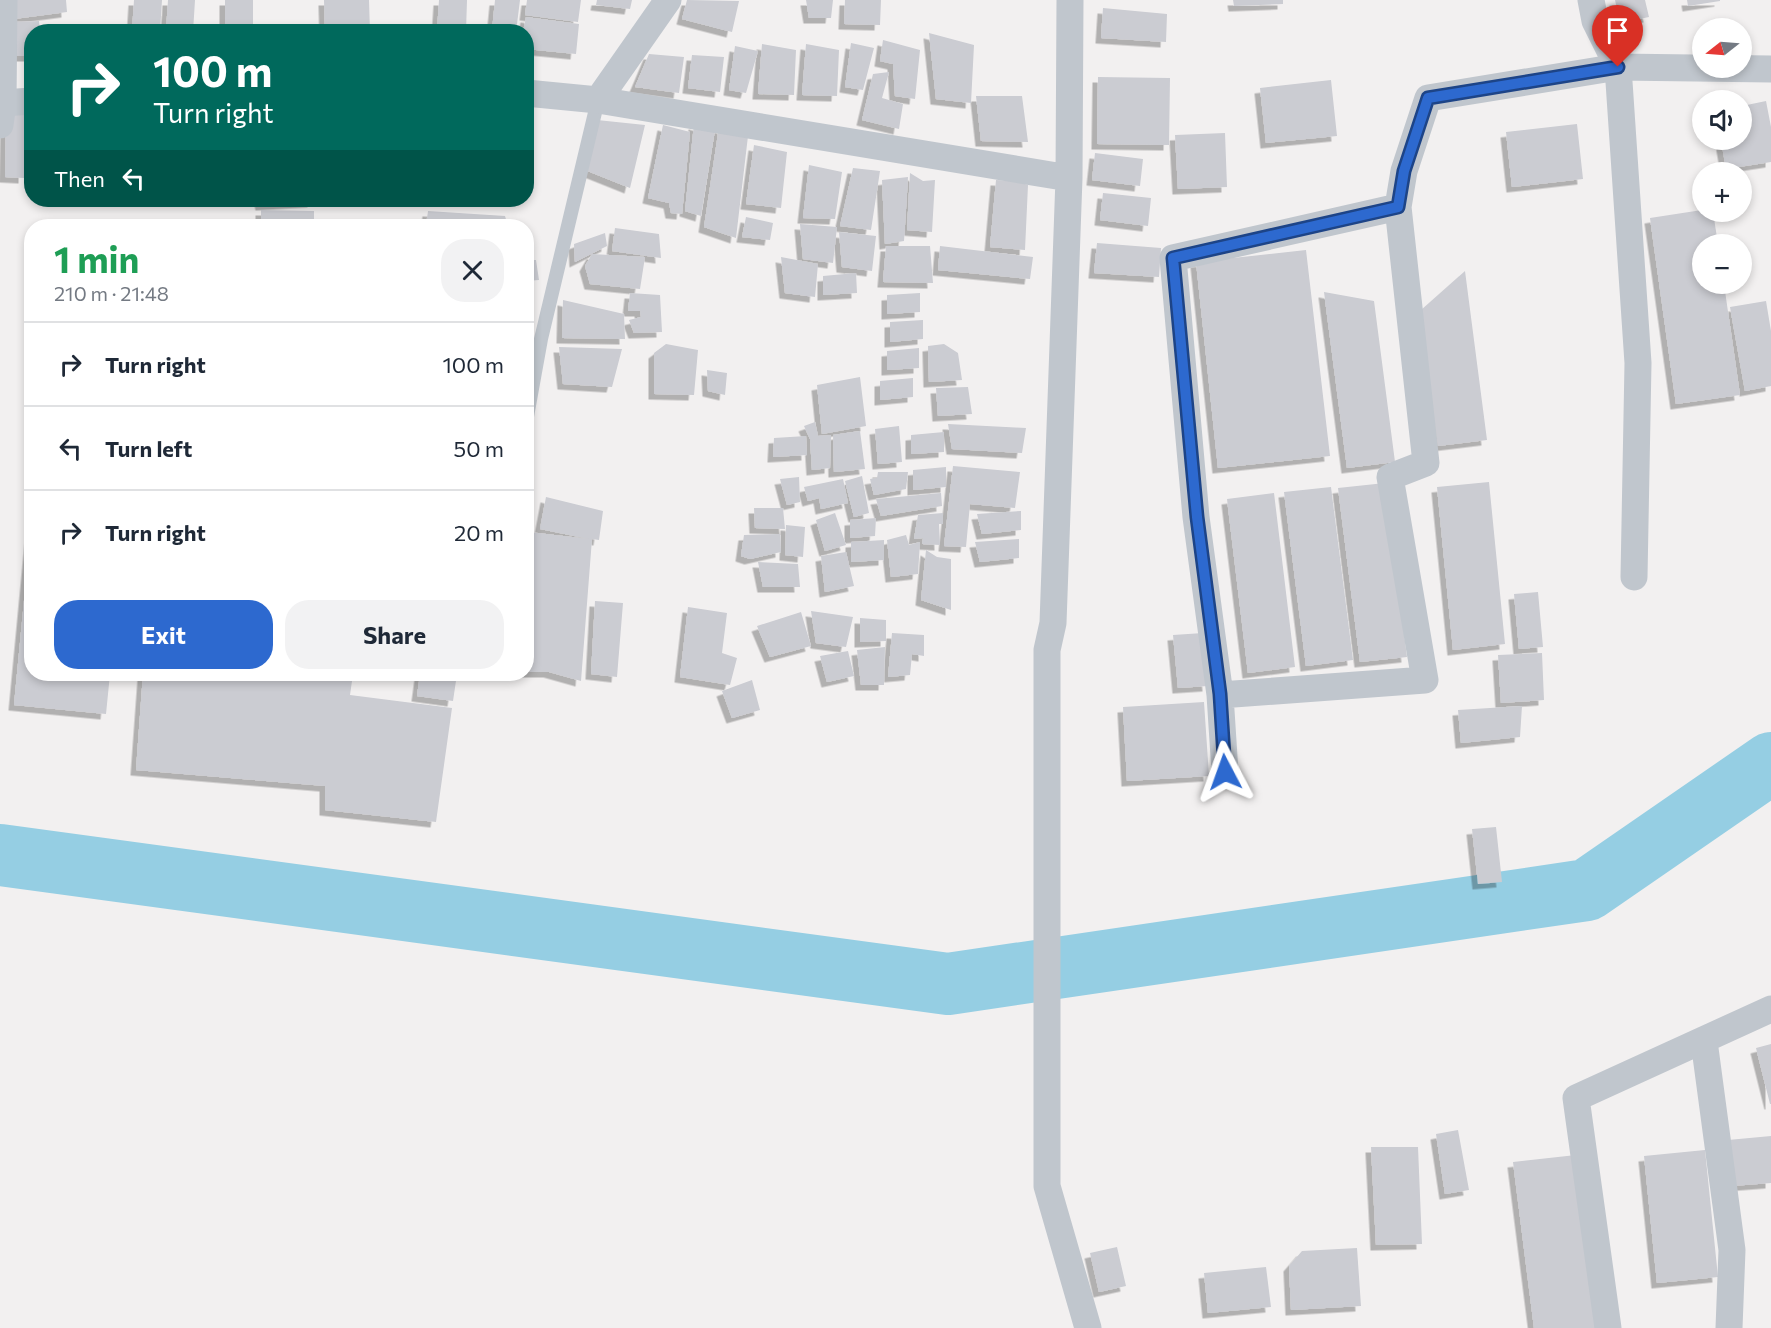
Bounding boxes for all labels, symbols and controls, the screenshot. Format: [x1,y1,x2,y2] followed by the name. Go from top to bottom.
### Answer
[1592,5,1643,67] pin
[1601,14,1634,47] icon: arrive
[1692,18,1752,78] north arrow
[1692,18,1752,294] map controls
[153,44,273,96] text: 100 m
[54,48,132,126] icon: right
[1692,90,1752,150] button: sound
[153,96,273,129] text: Turn right
[117,162,150,195] icon: left
[1692,162,1752,222] button: +
[54,165,105,192] text: Then
[1692,234,1752,294] button: −
[54,236,139,280] text: 1 min
[441,239,504,302] button: close
[54,281,169,305] text: 210 m · 21:48
[54,348,87,381] icon: right
[105,351,206,378] text: Turn right
[442,351,504,378] text: 100 m
[54,432,87,465] icon: left
[105,435,192,462] text: Turn left
[454,435,504,462] text: 50 m
[54,516,87,549] icon: right
[105,519,206,546] text: Turn right
[454,519,504,546] text: 20 m
[54,600,273,669] button: Exit
[285,600,504,669] button: Share
[1193,740,1257,804] position arrow

